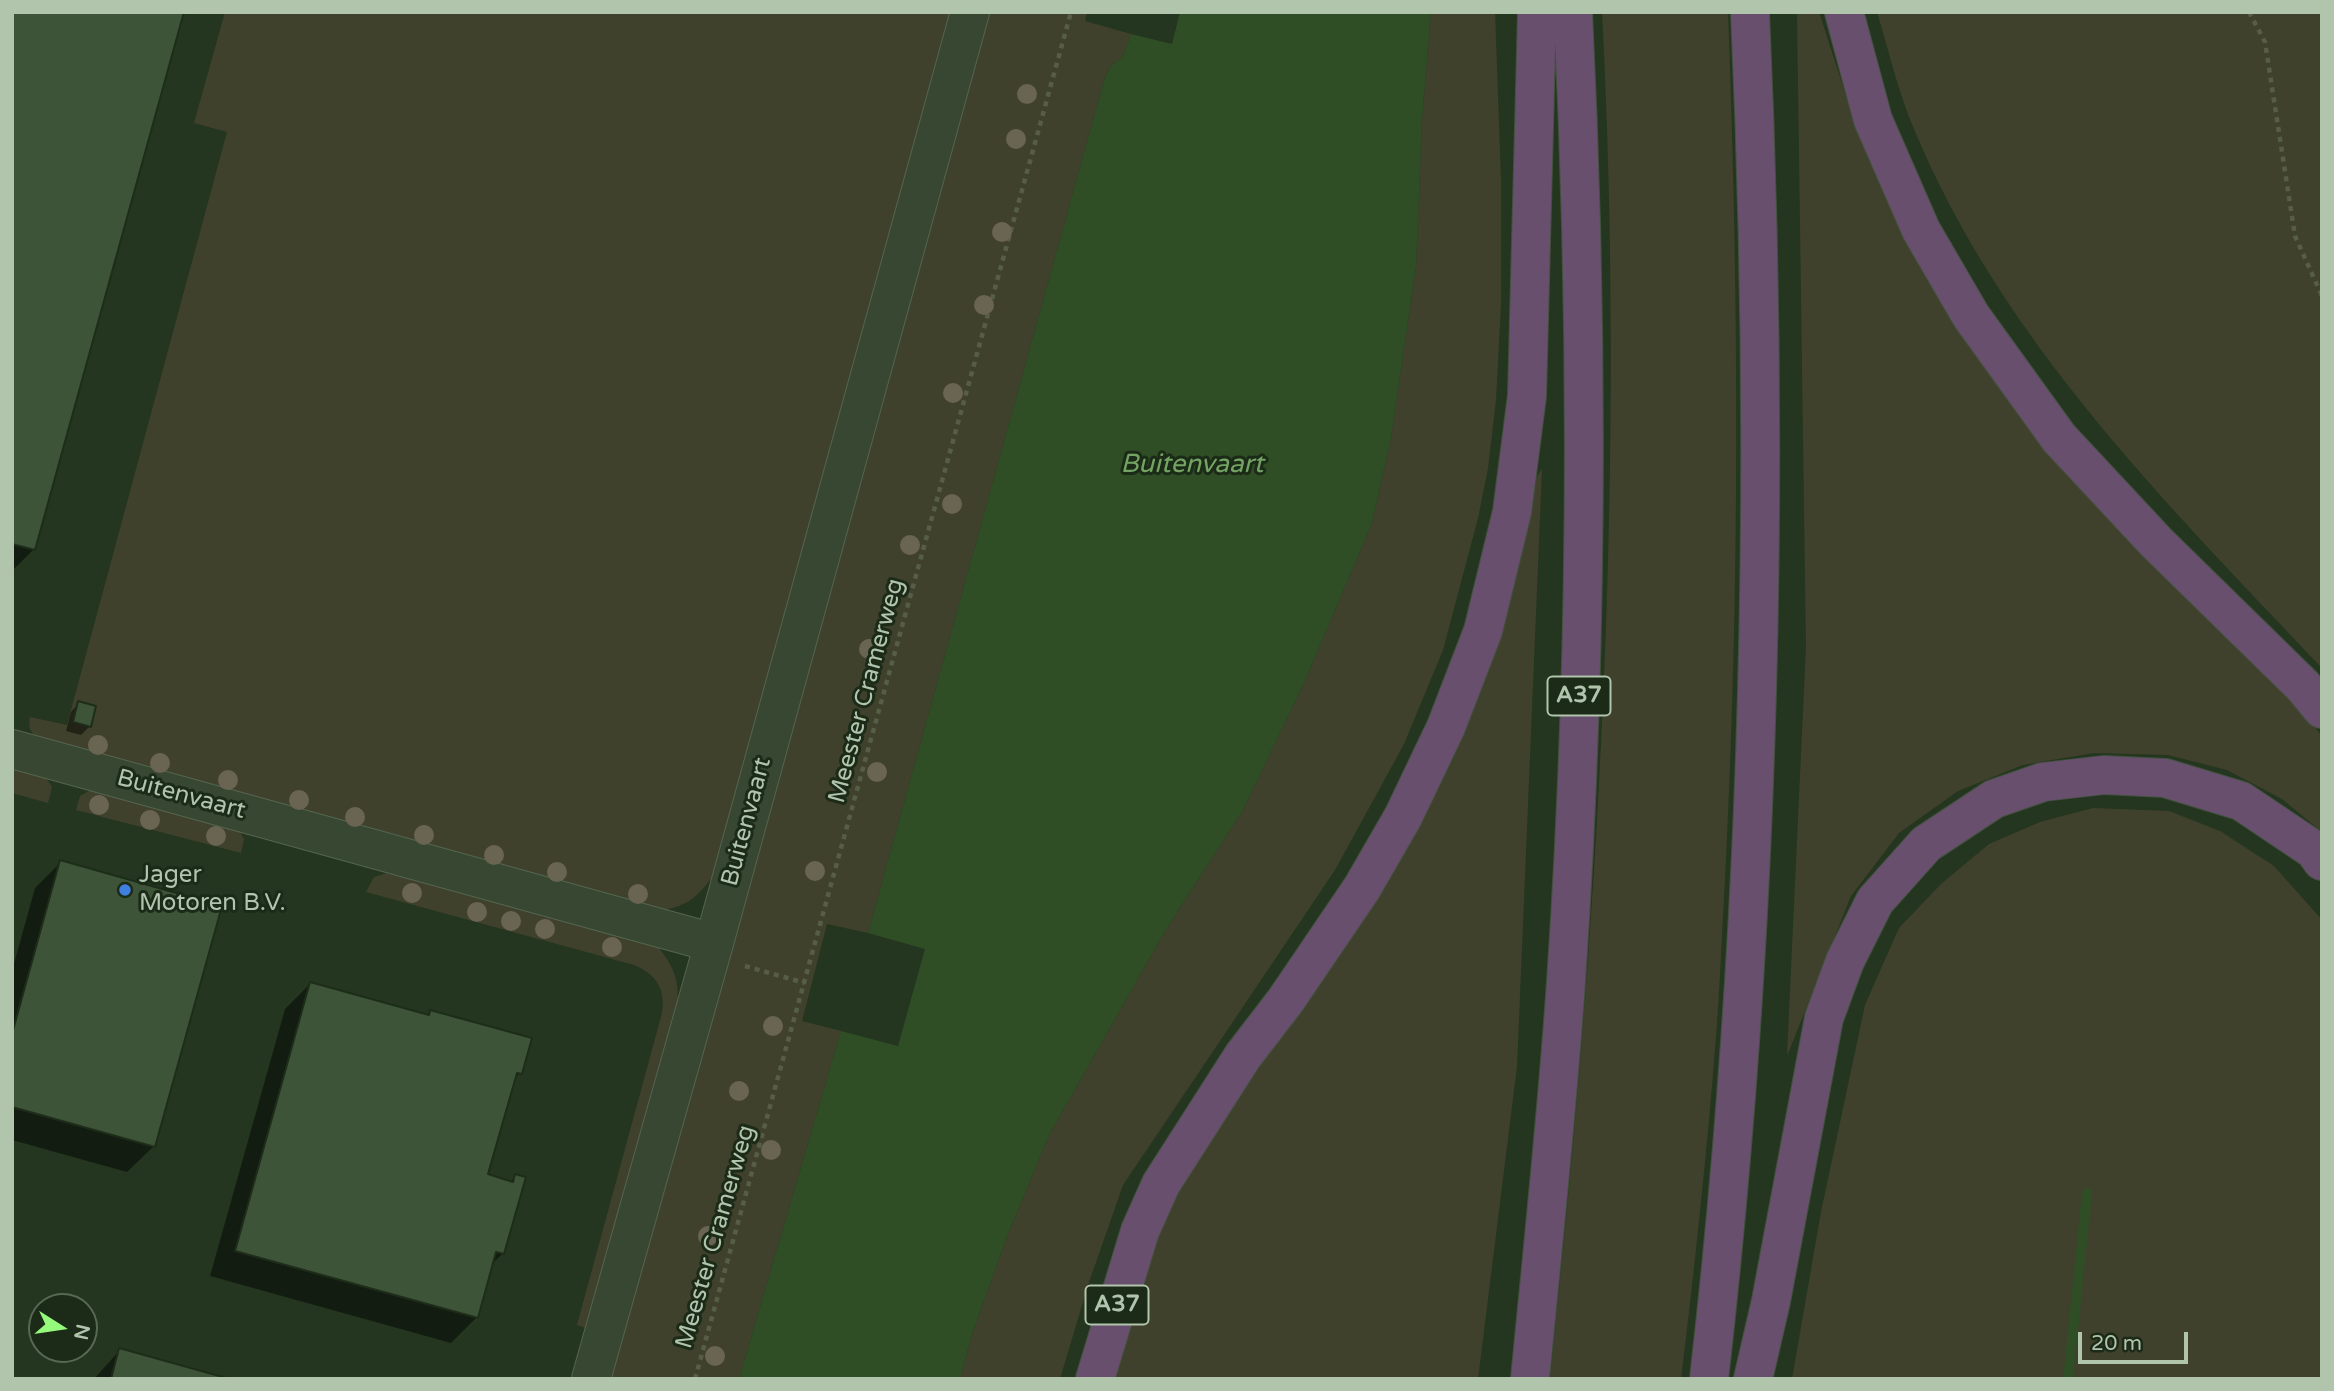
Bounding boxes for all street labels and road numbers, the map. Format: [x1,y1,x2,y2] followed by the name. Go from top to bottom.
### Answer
[823,576,911,806] street label: Meester Cramerweg
[1548,676,1610,716] road number: A37
[716,755,778,889] street label: Buitenvaart
[114,764,248,826] street label: Buitenvaart
[670,1122,762,1352] street label: Meester Cramerweg
[1086,1286,1148,1324] road number: A37

